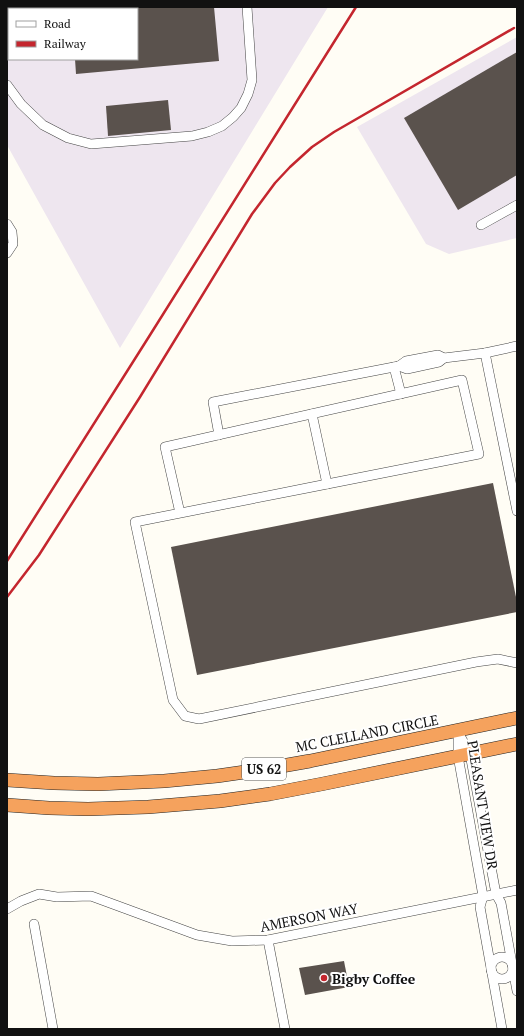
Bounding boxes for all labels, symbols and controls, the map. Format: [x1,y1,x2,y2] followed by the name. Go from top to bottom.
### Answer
[8,8,138,60] legend
[44,16,71,31] text: Road
[44,36,87,51] text: Railway
[294,710,440,756] street label: MC CLELLAND CIRCLE
[463,739,503,871] street label: PLEASANT VIEW DR
[242,758,286,780] road number: US 62
[258,898,361,936] street label: AMERSON WAY
[332,969,416,988] place label: Bigby Coffee
[319,973,329,983] marker: Bigby Coffee

